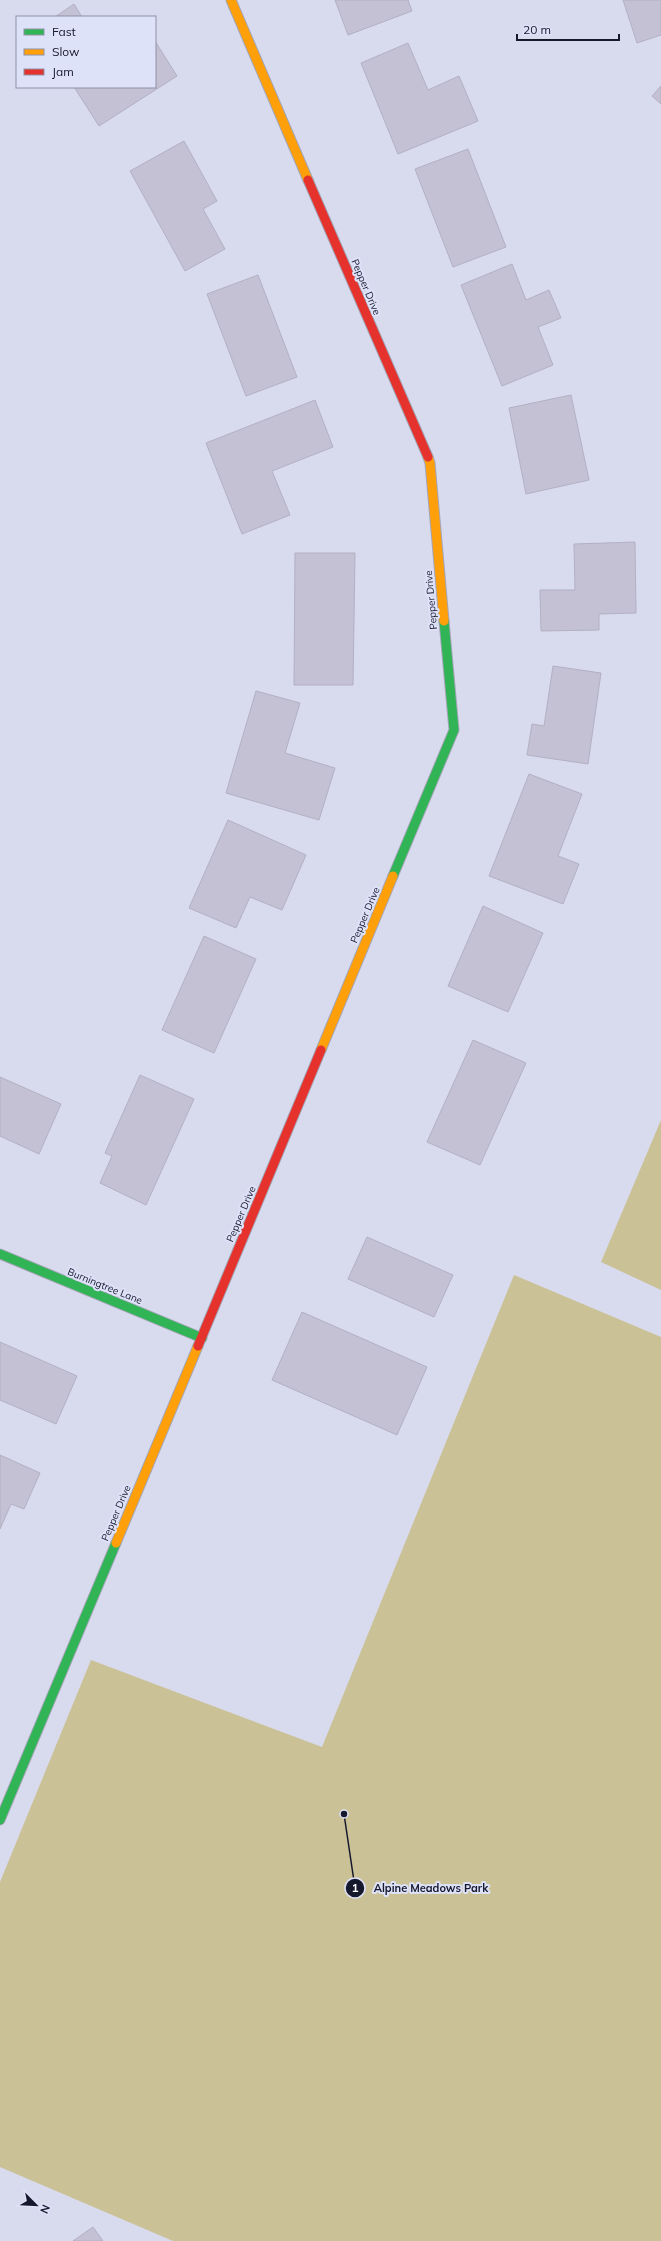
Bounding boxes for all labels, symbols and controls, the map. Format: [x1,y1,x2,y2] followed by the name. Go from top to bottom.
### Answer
[16,16,156,88] legend
[517,16,619,42] scale bar
[523,22,551,37] text: 20 m
[52,24,76,39] text: Fast
[52,44,80,59] text: Slow
[52,64,74,79] text: Jam
[348,257,384,317] street label: Pepper Drive
[422,570,440,630] street label: Pepper Drive
[347,885,383,945] street label: Pepper Drive
[223,1184,259,1244] street label: Pepper Drive
[66,1265,144,1307] street label: Burningtree Lane
[98,1483,134,1543] street label: Pepper Drive
[345,1876,496,1899] callout: Alpine Meadows Park
[351,1880,359,1895] text: 1
[374,1881,489,1895] text: Alpine Meadows Park
[16,2185,56,2225] north arrow
[37,2202,53,2216] text: N

